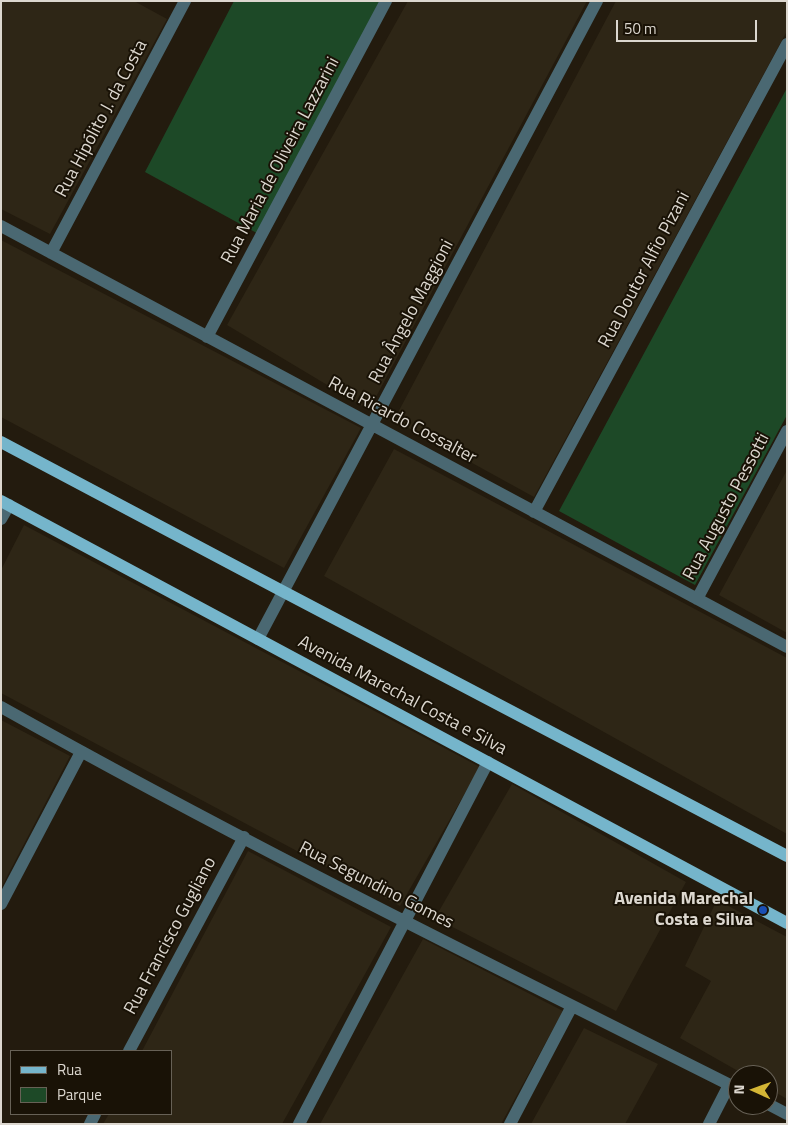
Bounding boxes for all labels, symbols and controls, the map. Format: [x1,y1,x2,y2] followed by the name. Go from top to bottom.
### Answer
[618,10,759,42] scale bar
[624,17,657,40] text: 50 m
[51,37,153,201] street label: Rua Hipólito J. da Costa
[217,54,345,268] street label: Rua Maria de Oliveira Lazzarini
[595,188,695,352] street label: Rua Doutor Alfio Pizani
[365,236,459,388] street label: Rua Ângelo Maggioni
[324,373,480,469] street label: Rua Ricardo Cossalter
[679,430,775,584] street label: Rua Augusto Pessotti
[294,632,510,760] street label: Avenida Marechal Costa e Silva
[295,838,457,934] street label: Rua Segundino Gomes
[120,854,222,1018] street label: Rua Francisco Gugliano
[614,889,753,932] place label: Avenida Marechal Costa e Silva
[757,904,769,916] marker: Avenida Marechal Costa e Silva
[10,1050,172,1115] legend
[57,1058,82,1081] text: Rua
[728,1065,778,1115] north arrow
[57,1083,102,1106] text: Parque
[728,1084,749,1095] text: N

